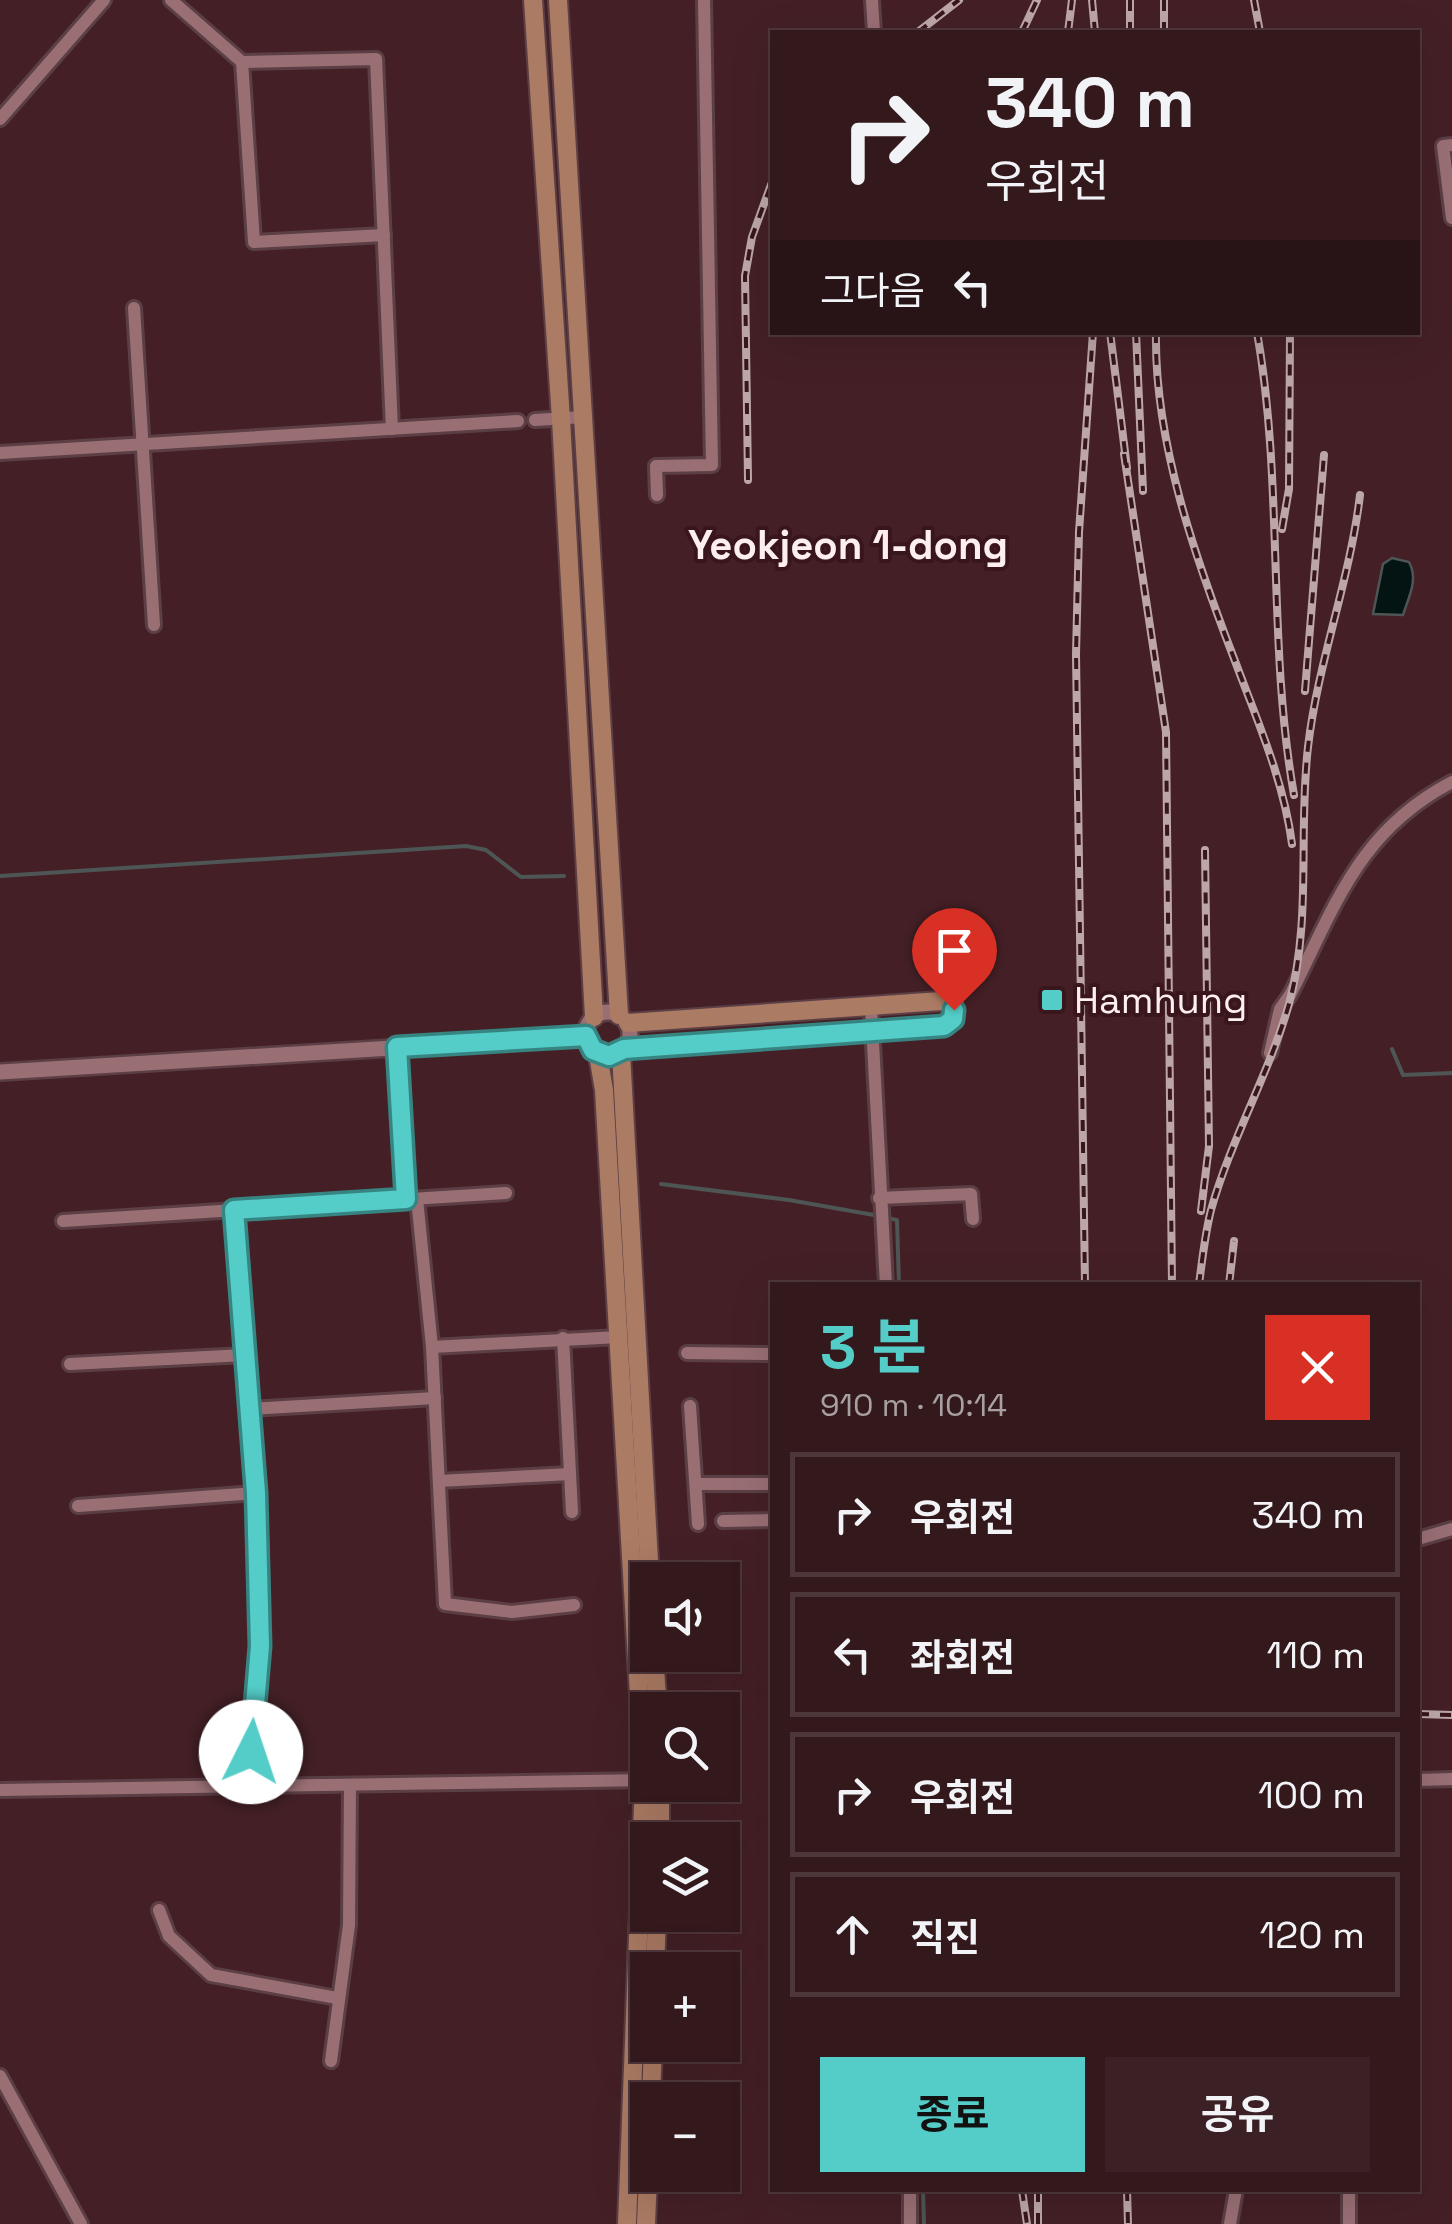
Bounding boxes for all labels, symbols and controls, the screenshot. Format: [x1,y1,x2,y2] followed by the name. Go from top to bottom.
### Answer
[985,58,1195,147] text: 340 m
[820,70,950,200] icon: right
[985,153,1109,210] text: 우회전
[945,260,1000,315] icon: left
[820,267,925,315] text: 그다음
[688,520,1008,571] district label: Yeokjeon 1-dong
[912,908,997,1011] pin
[927,923,982,978] icon: arrive
[1074,976,1247,1024] place label: Hamhung
[1039,987,1065,1013] marker: Hamhung
[820,1309,927,1386] text: 3 분
[1265,1315,1370,1420] button: close
[820,1385,1007,1425] text: 910 m · 10:14
[825,1487,880,1542] icon: right
[1251,1491,1365,1539] text: 340 m
[910,1494,1015,1542] text: 우회전
[630,1562,740,2192] map controls
[630,1562,740,1672] button: sound
[825,1627,880,1682] icon: left
[1266,1631,1365,1679] text: 110 m
[910,1634,1015,1682] text: 좌회전
[630,1692,740,1802] button: search
[199,1700,303,1804] position arrow
[825,1767,880,1822] icon: right
[1258,1771,1365,1819] text: 100 m
[910,1774,1015,1822] text: 우회전
[630,1822,740,1932] button: layers
[825,1907,880,1962] icon: ahead
[1259,1911,1365,1959] text: 120 m
[910,1914,980,1962] text: 직진
[630,1952,740,2062] button: +
[820,2057,1085,2172] button: 종료
[1105,2057,1370,2172] button: 공유
[630,2082,740,2192] button: −

